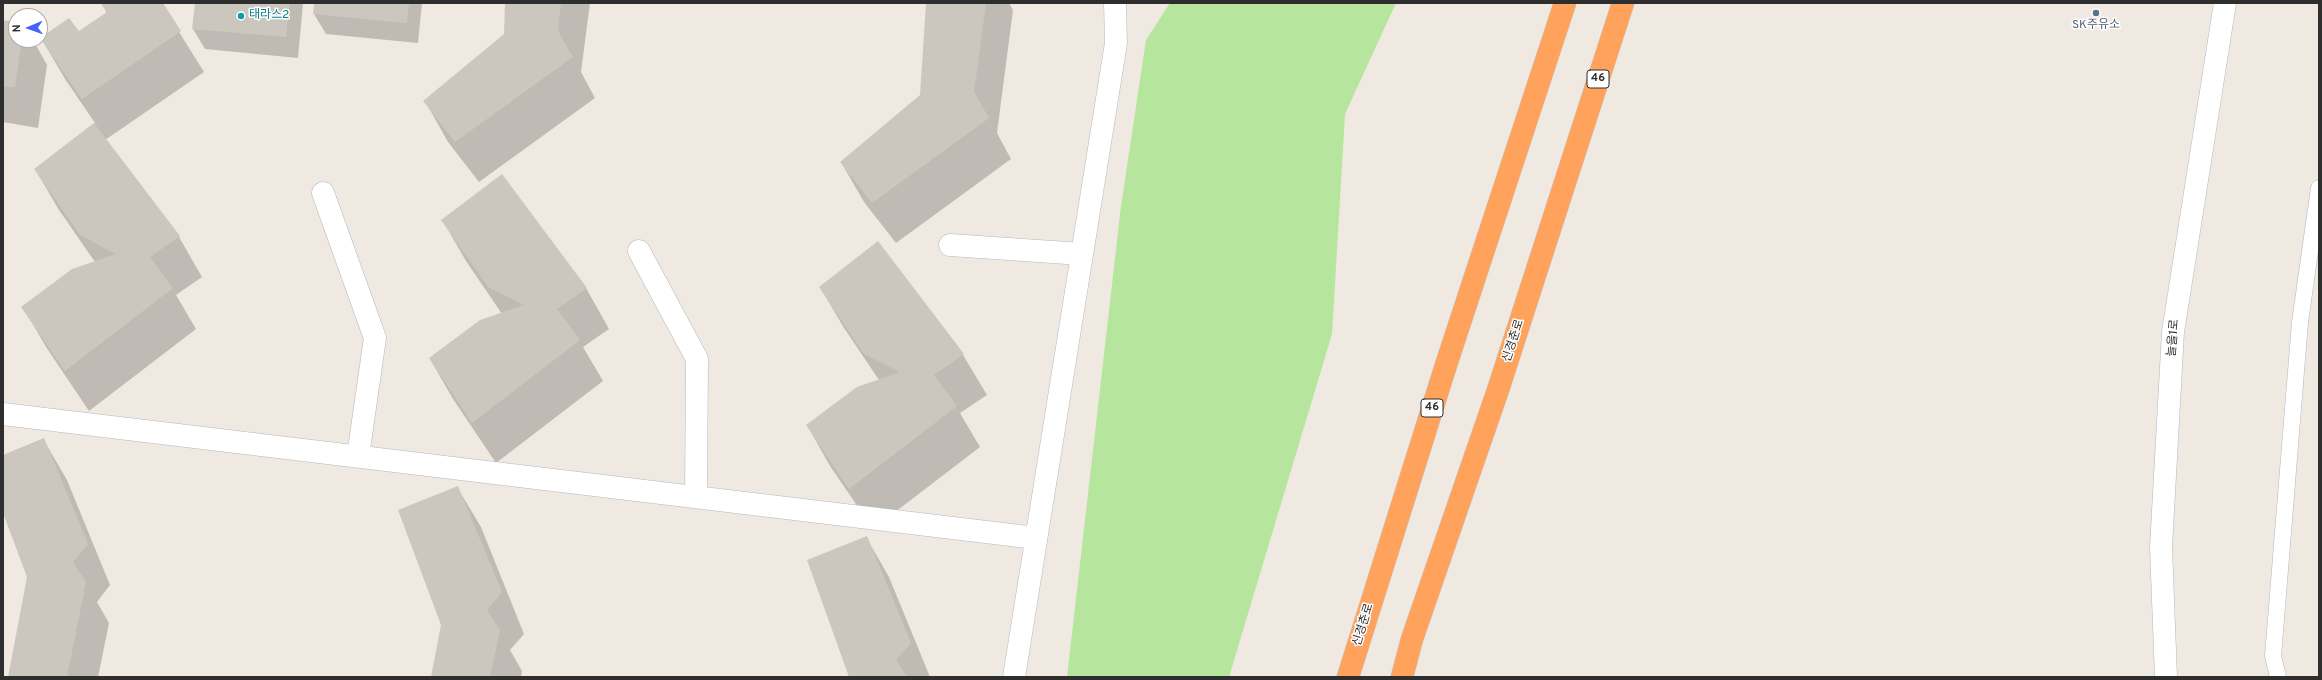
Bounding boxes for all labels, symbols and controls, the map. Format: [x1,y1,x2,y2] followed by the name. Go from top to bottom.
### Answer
[8,8,48,48] north arrow
[2091,8,2101,18] marker: SK주유소
[249,9,289,23] place label: 태라스2
[236,11,246,21] marker: 태라스2
[2072,19,2120,33] place label: SK주유소
[10,24,24,33] text: N
[1587,70,1609,88] road number: 46
[1500,318,1528,364] street label: 신경춘로
[2165,319,2183,357] street label: 늘을1로
[1421,399,1443,417] road number: 46
[1351,602,1377,648] street label: 신경춘로

